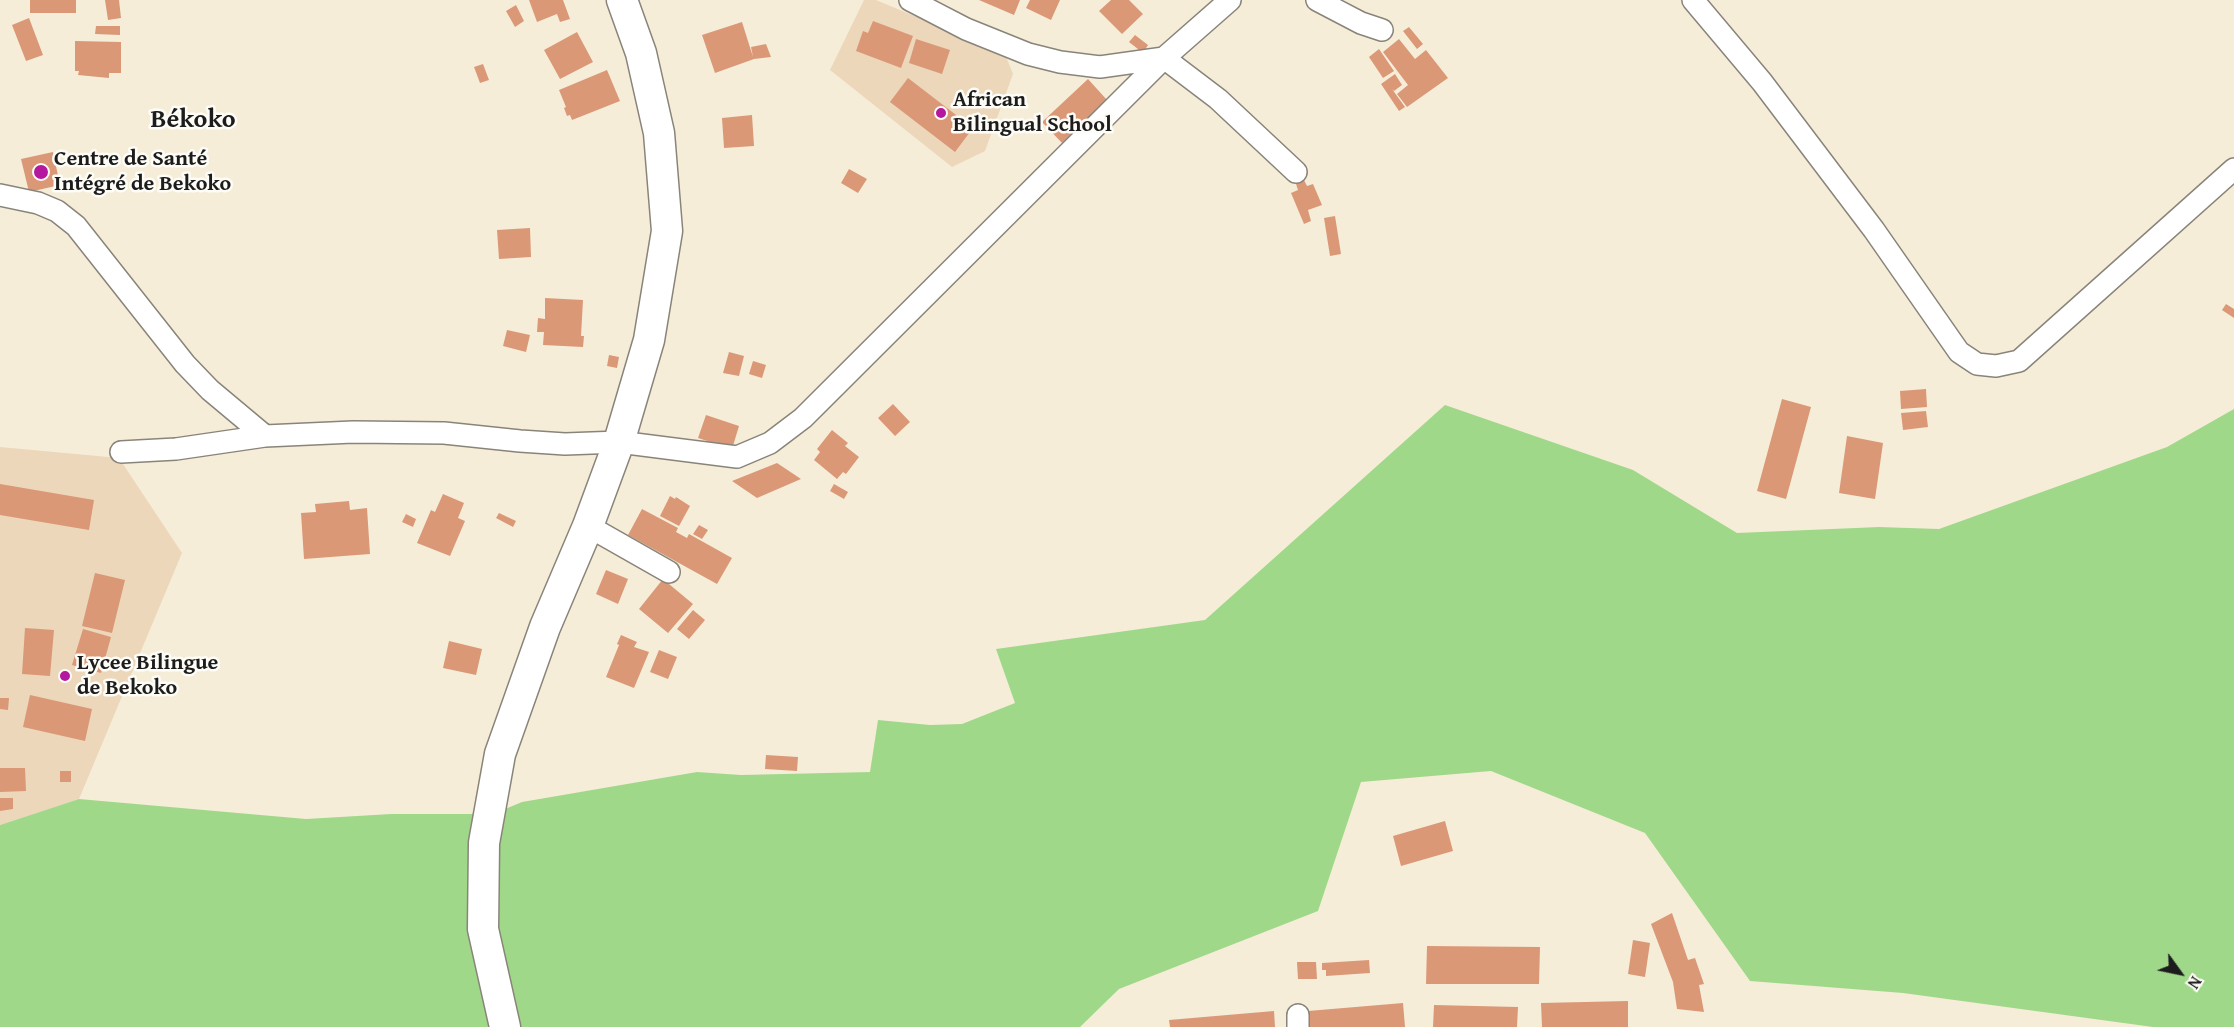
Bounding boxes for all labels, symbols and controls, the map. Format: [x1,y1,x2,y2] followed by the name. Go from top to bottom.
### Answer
[953,87,1112,138] place label: African Bilingual School
[150,104,236,136] district label: Békoko
[934,106,948,120] marker: African Bilingual School
[54,146,231,198] place label: Centre de Santé Intégré de Bekoko
[32,163,50,181] marker: Centre de Santé Intégré de Bekoko
[77,650,218,702] place label: Lycee Bilingue de Bekoko
[58,669,72,683] marker: Lycee Bilingue de Bekoko
[2150,943,2210,1003] north arrow
[2182,972,2208,994] text: N

